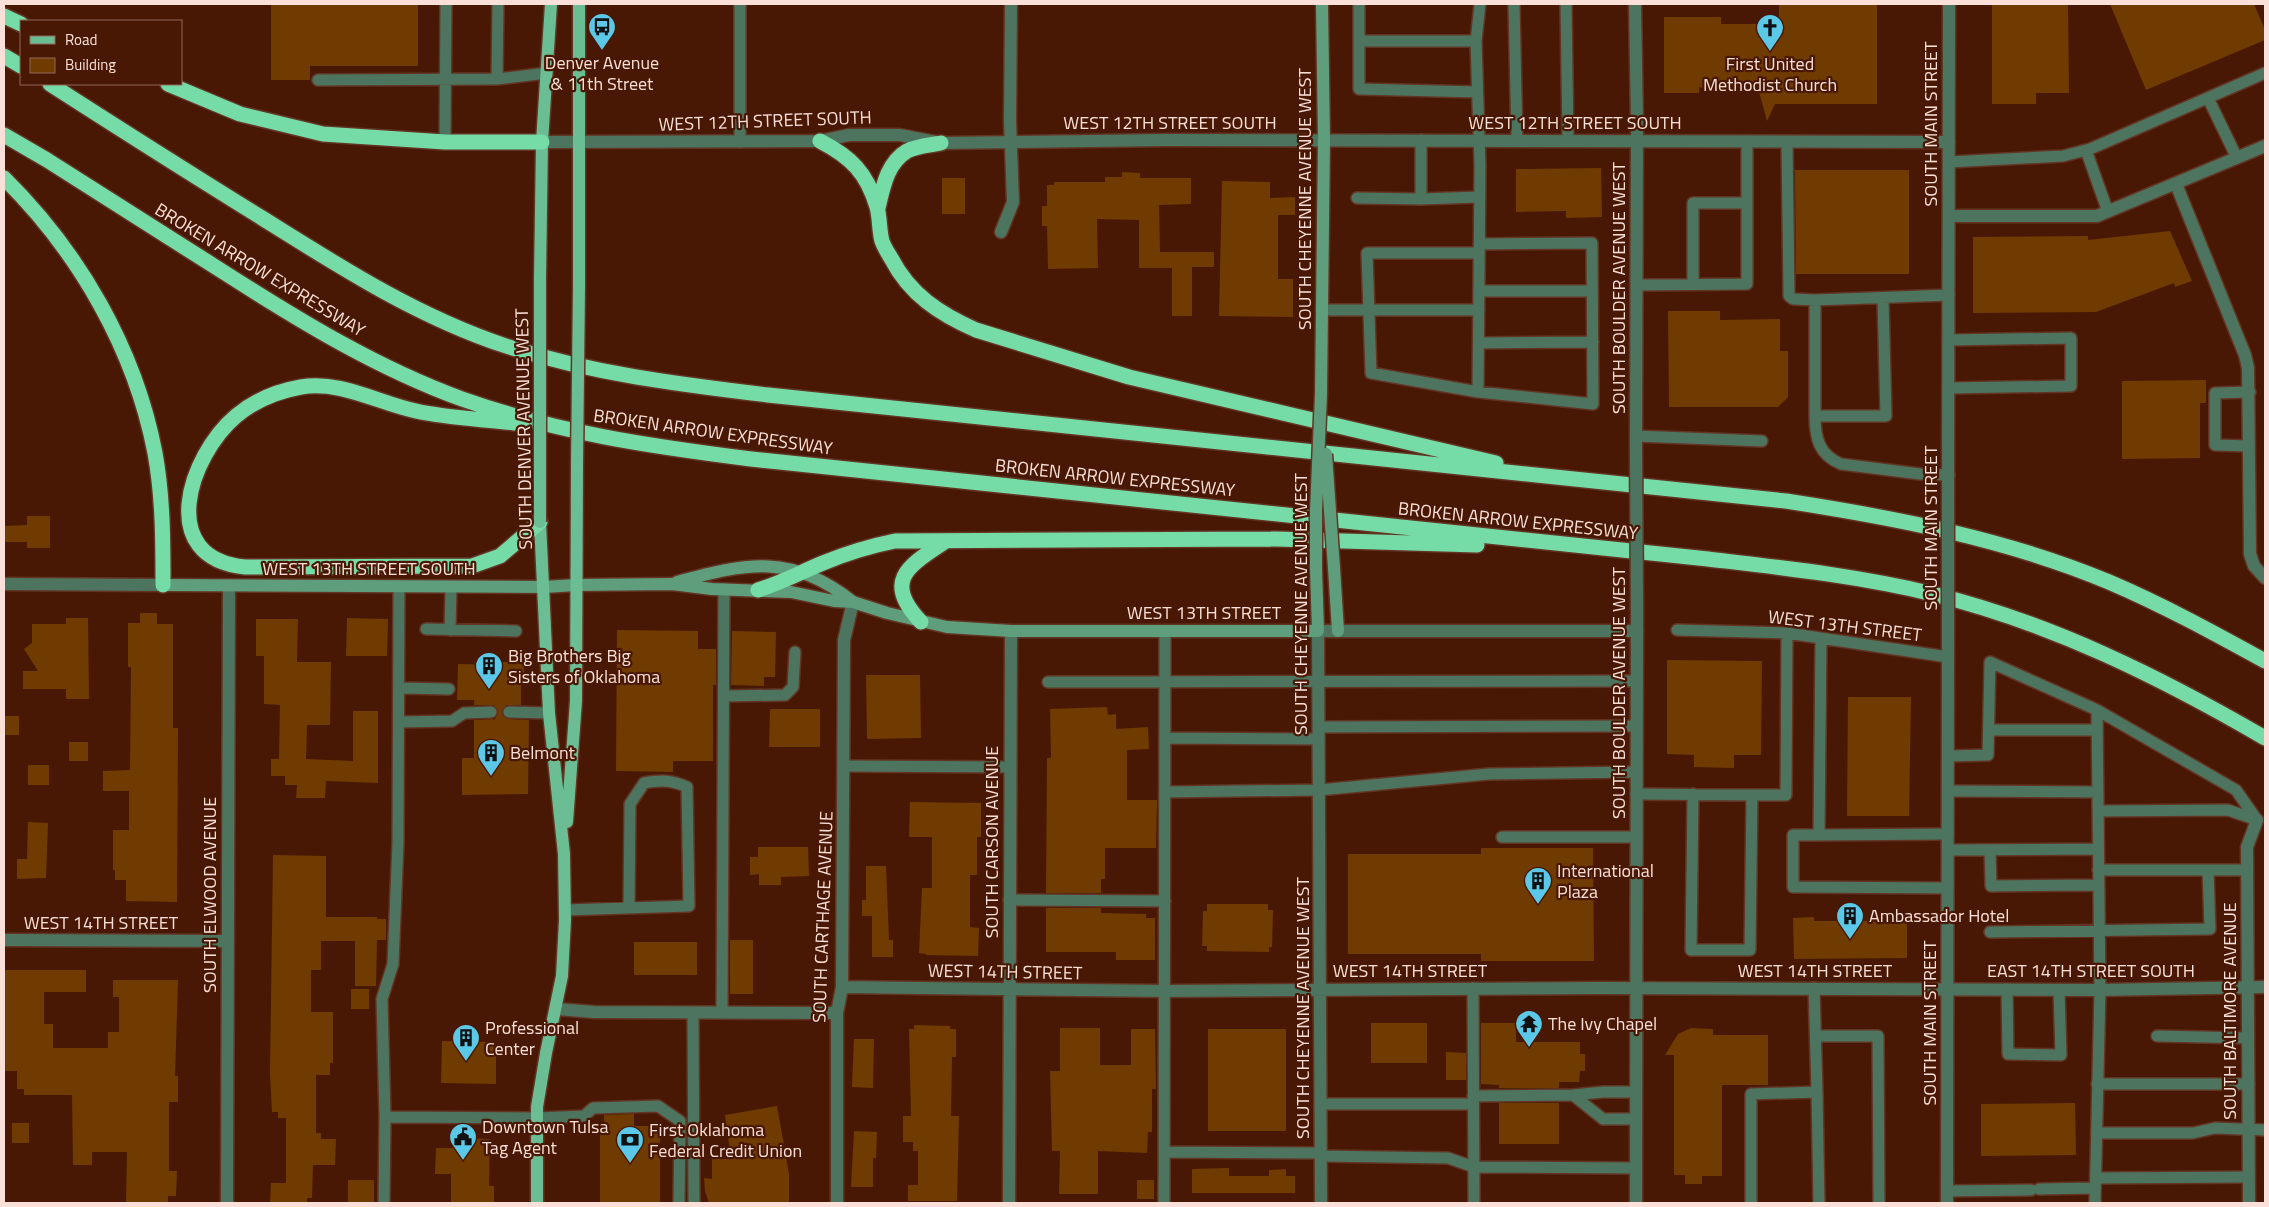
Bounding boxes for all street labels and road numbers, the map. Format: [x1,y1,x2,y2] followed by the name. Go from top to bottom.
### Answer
[1917,41,1944,206] street label: SOUTH MAIN STREET
[1291,67,1318,330] street label: SOUTH CHEYENNE AVENUE WEST
[658,103,872,138] street label: WEST 12TH STREET SOUTH
[1063,109,1277,136] street label: WEST 12TH STREET SOUTH
[1468,109,1682,136] street label: WEST 12TH STREET SOUTH
[1605,161,1632,414] street label: SOUTH BOULDER AVENUE WEST
[150,196,371,343] street label: BROKEN ARROW EXPRESSWAY
[508,308,539,550] street label: SOUTH DENVER AVENUE WEST
[592,401,835,462] street label: BROKEN ARROW EXPRESSWAY
[1917,445,1944,610] street label: SOUTH MAIN STREET
[994,451,1237,504] street label: BROKEN ARROW EXPRESSWAY
[1287,472,1314,735] street label: SOUTH CHEYENNE AVENUE WEST
[1397,494,1640,547] street label: BROKEN ARROW EXPRESSWAY
[262,555,476,582] street label: WEST 13TH STREET SOUTH
[1605,566,1632,819] street label: SOUTH BOULDER AVENUE WEST
[1127,599,1282,626] street label: WEST 13TH STREET
[1767,603,1924,648] street label: WEST 13TH STREET
[978,746,1005,938] street label: SOUTH CARSON AVENUE
[196,797,223,993] street label: SOUTH ELWOOD AVENUE
[805,811,840,1023] street label: SOUTH CARTHAGE AVENUE
[1289,876,1316,1139] street label: SOUTH CHEYENNE AVENUE WEST
[2216,902,2243,1120] street label: SOUTH BALTIMORE AVENUE
[24,909,179,936] street label: WEST 14TH STREET
[1916,940,1943,1105] street label: SOUTH MAIN STREET
[928,957,1083,986] street label: WEST 14TH STREET
[1333,957,1488,984] street label: WEST 14TH STREET
[1738,957,1893,984] street label: WEST 14TH STREET
[1987,957,2195,984] street label: EAST 14TH STREET SOUTH

